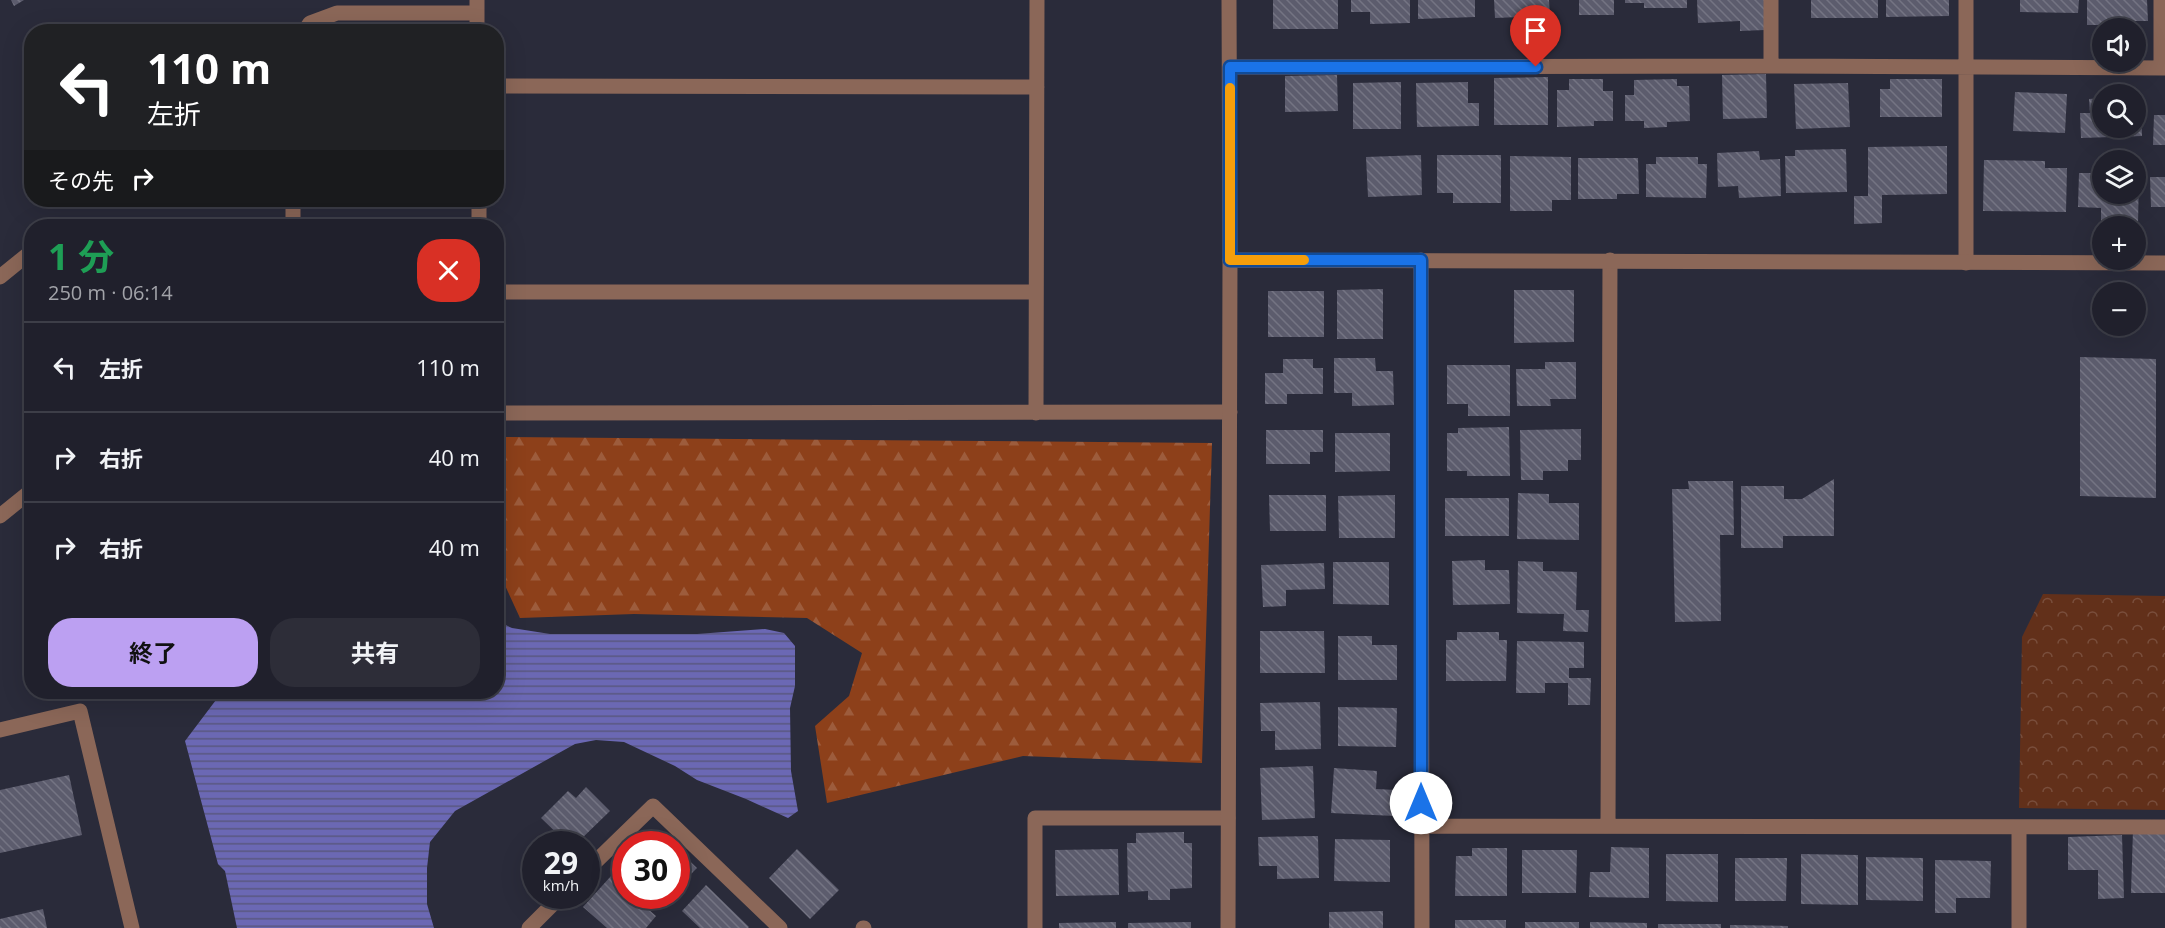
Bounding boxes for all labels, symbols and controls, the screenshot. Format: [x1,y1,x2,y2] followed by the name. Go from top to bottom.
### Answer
[1510,5,1561,67] pin
[1519,14,1552,47] icon: arrive
[2092,18,2146,336] map controls
[2092,18,2146,72] button: sound
[147,39,271,96] text: 110 m
[48,48,126,126] icon: left
[2092,84,2146,138] button: search
[147,95,201,132] text: 左折
[2092,150,2146,204] button: layers
[126,162,159,195] icon: right
[48,165,114,195] text: その先
[2092,216,2146,270] button: +
[48,232,114,281] text: 1 分
[417,239,480,302] button: close
[48,279,173,306] text: 250 m · 06:14
[2092,282,2146,336] button: −
[48,351,81,384] icon: left
[416,352,480,382] text: 110 m
[99,353,143,383] text: 左折
[48,441,81,474] icon: right
[429,442,480,472] text: 40 m
[99,443,143,473] text: 右折
[48,531,81,564] icon: right
[429,532,480,562] text: 40 m
[99,533,143,563] text: 右折
[48,618,258,687] button: 終了
[270,618,480,687] button: 共有
[1389,771,1453,835] position arrow
[612,831,690,909] speed limit sign: 30
[544,842,578,883] text: 29
[543,875,579,895] text: km/h

